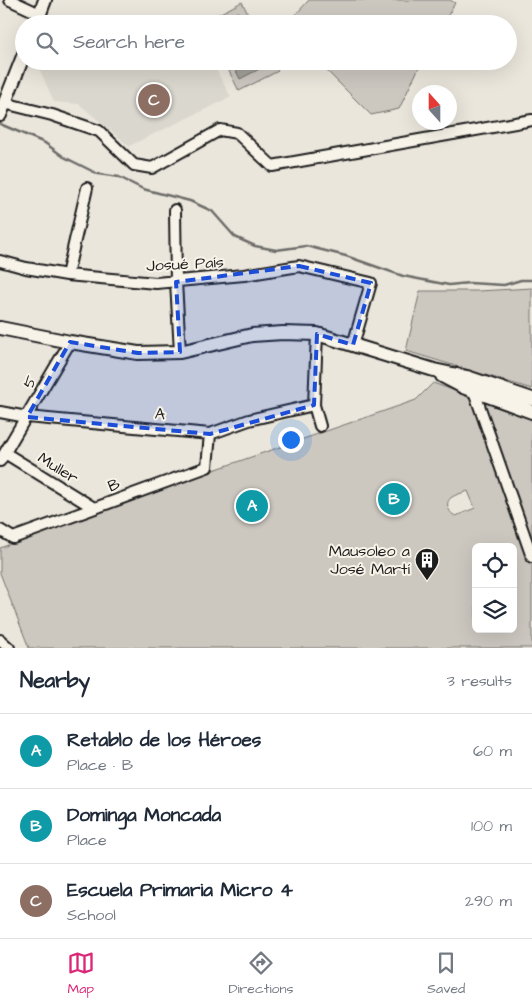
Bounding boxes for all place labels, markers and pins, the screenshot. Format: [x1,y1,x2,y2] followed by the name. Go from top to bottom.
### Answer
[138,81,170,119] pin: C
[378,480,410,518] pin: B
[236,487,268,525] pin: A
[329,540,411,580] place label: Mausoleo a José Martí
[414,547,440,581] building icon: Mausoleo a José Martí

